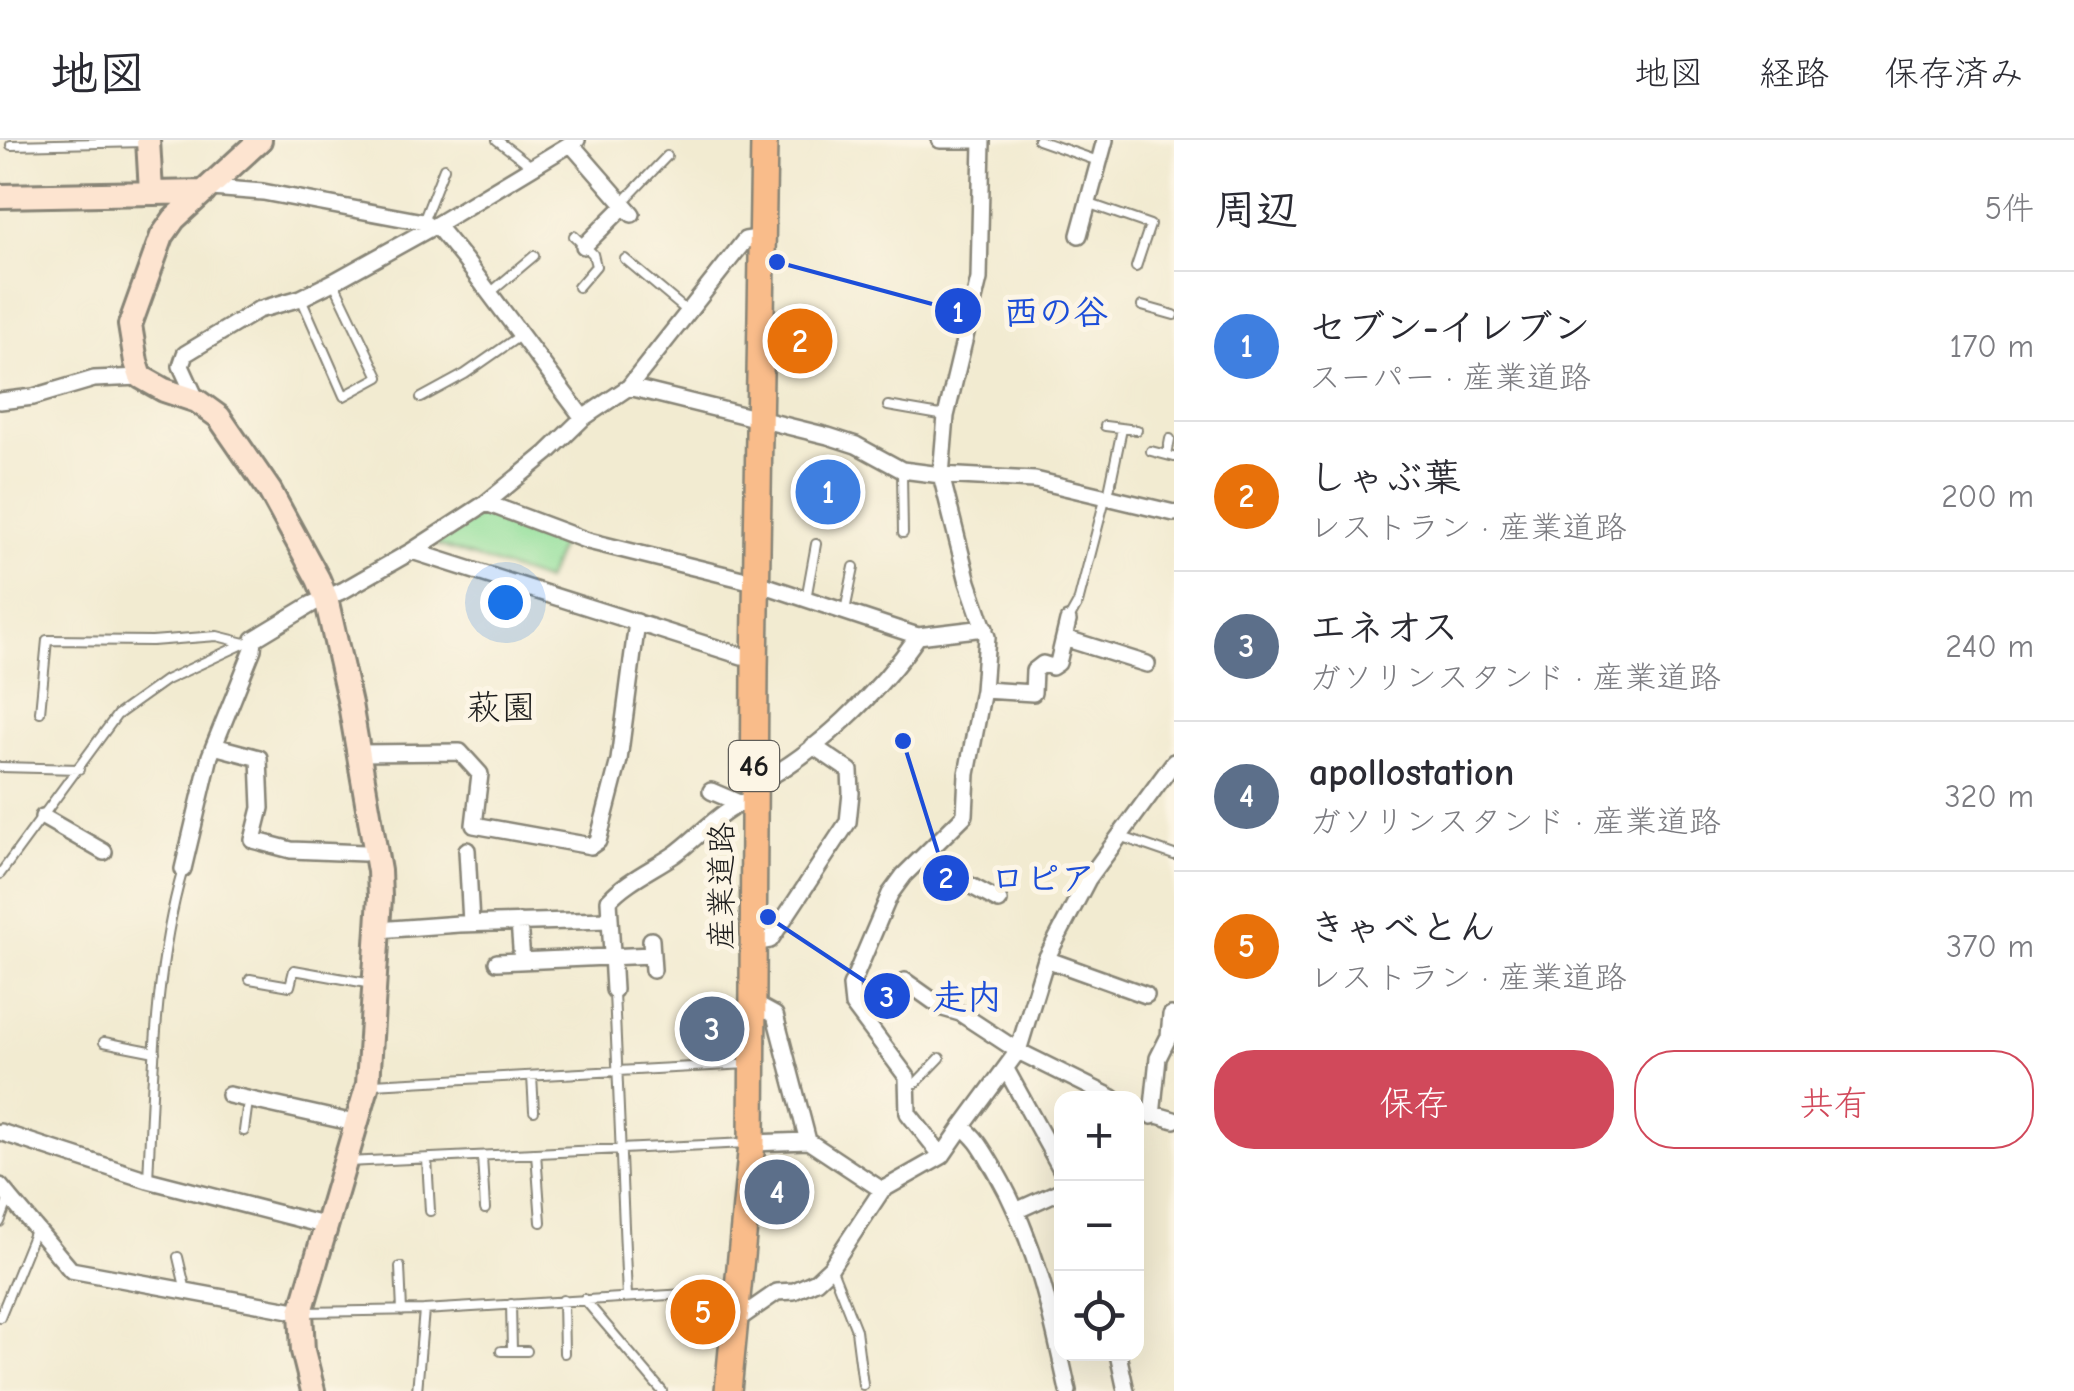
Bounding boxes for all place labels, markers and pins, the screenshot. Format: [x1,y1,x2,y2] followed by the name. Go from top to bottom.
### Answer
[933,279,1128,344] callout: 西の谷
[768,304,832,378] pin: 2
[796,454,860,530] pin: 1
[921,845,1116,910] callout: ロピア
[862,964,1022,1029] callout: 走内
[680,992,744,1066] pin: 3
[744,1154,810,1230] pin: 4
[670,1274,736,1350] pin: 5

